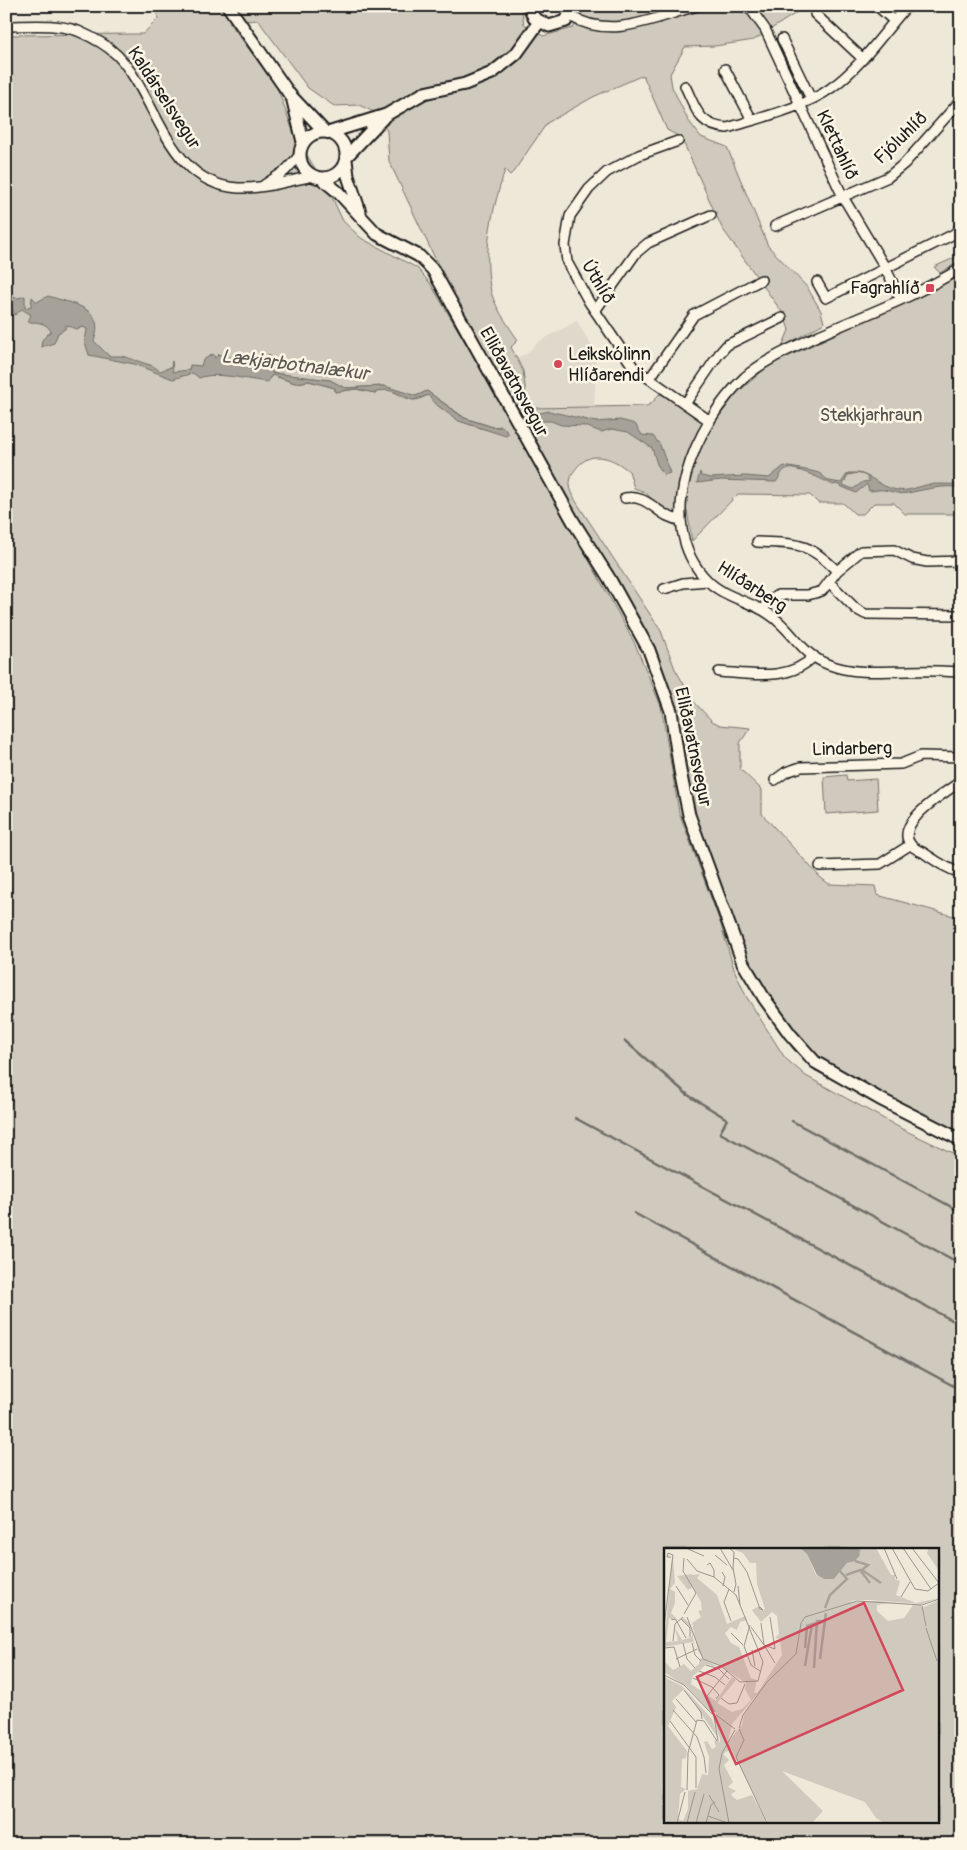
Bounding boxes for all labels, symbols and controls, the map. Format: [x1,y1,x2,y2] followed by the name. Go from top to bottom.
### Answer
[122,42,206,154] street label: Kaldárselsvegur
[811,106,863,184] street label: Klettahlíð
[869,107,933,169] street label: Fjóluhlíð
[576,256,620,308] street label: Úthlíð
[850,277,920,300] place label: Fagrahlíð
[924,282,936,294] marker: Fagrahlíð
[474,323,554,441] street label: Elliðavatnsvegur
[568,343,651,387] place label: Leikskólinn Hlíðarendi
[220,344,372,386] water label: Lækjarbotnalækur
[552,358,564,370] marker: Leikskólinn Hlíðarendi
[820,404,922,427] park label: Stekkjarhraun
[713,556,791,618] street label: Hlíðarberg
[669,685,717,810] street label: Elliðavatnsvegur
[812,737,892,761] street label: Lindarberg
[664,1548,940,1822] inset map

